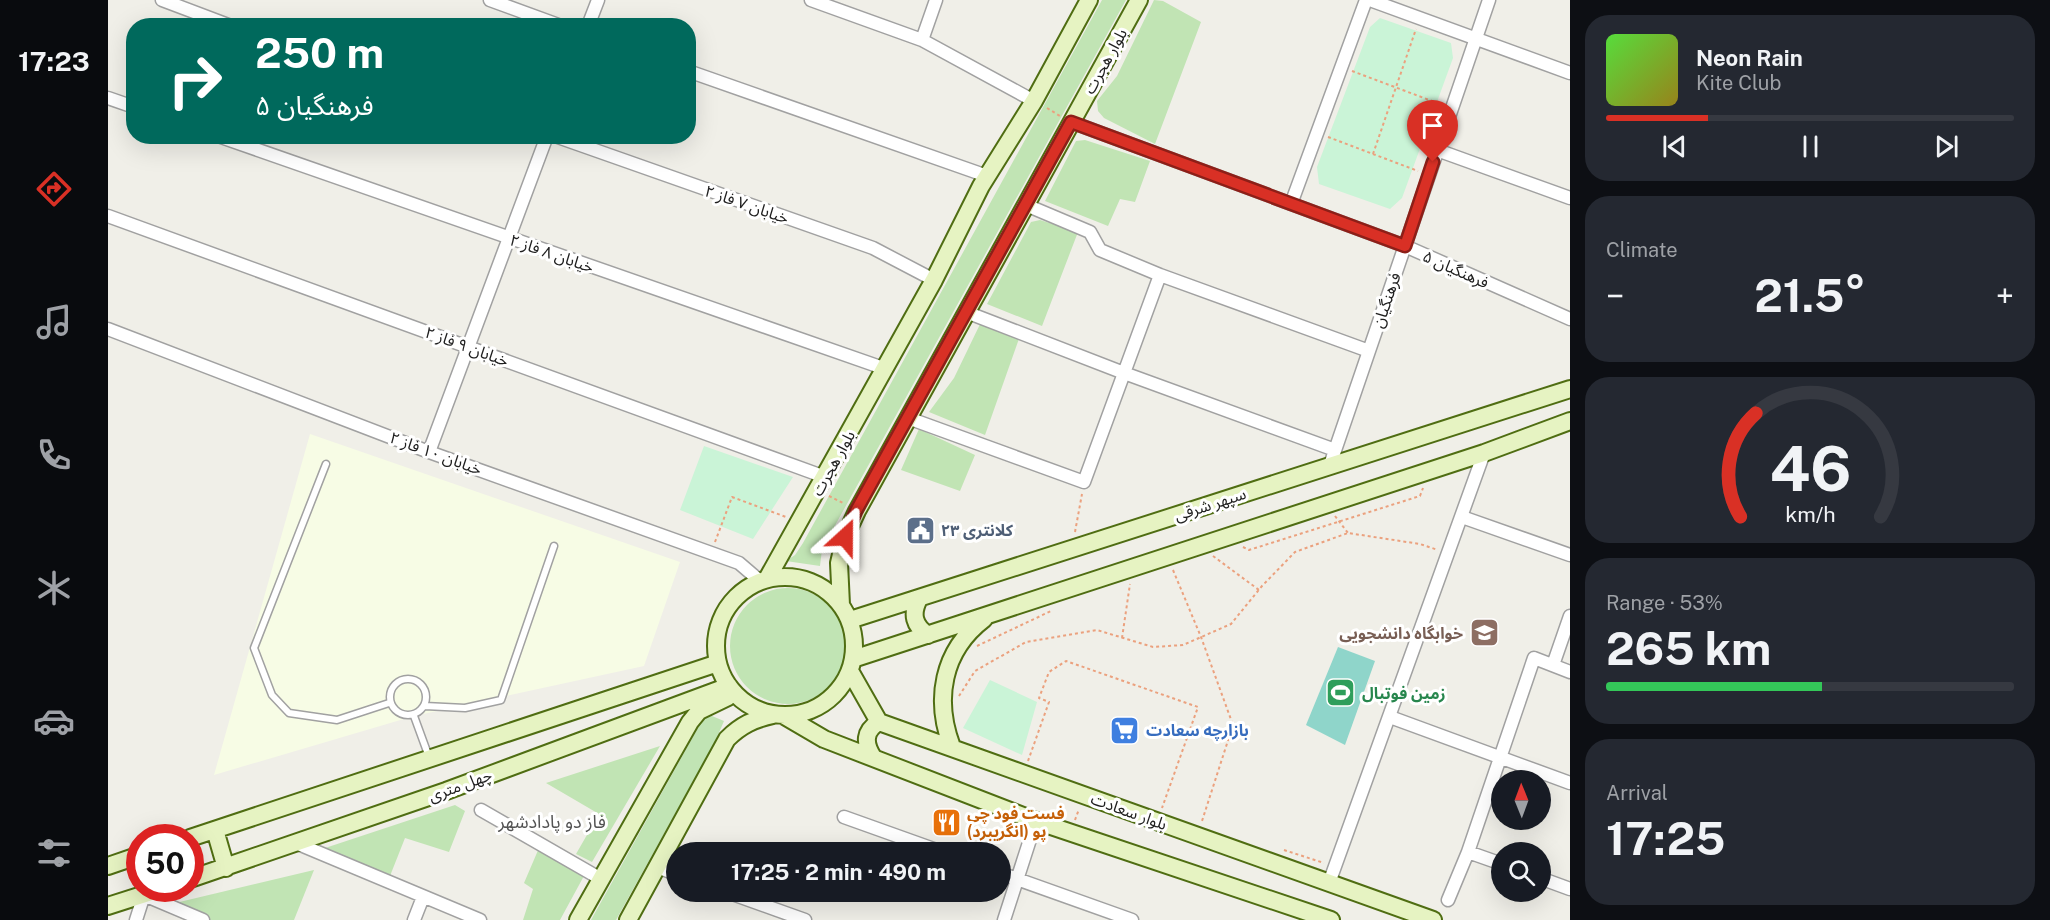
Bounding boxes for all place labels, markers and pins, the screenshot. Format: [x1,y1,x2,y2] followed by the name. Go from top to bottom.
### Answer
[1407,100,1458,162] pin
[904,514,936,546] public building icon: کلانتری ۲۳
[941,521,1014,540] place label: کلانتری ۲۳
[1468,617,1500,649] school or university icon: خوابگاه دانشجویی
[1339,624,1463,643] place label: خوابگاه دانشجویی
[1325,677,1357,709] sports icon: زمین فوتبال
[1362,684,1446,703] place label: زمین فوتبال
[1109,714,1141,746] supermarket icon: بازارچه سعادت
[1146,721,1249,741] place label: بازارچه سعادت
[967,804,1064,842] place label: فست فود چی پو (انگریبرد)
[930,806,962,838] restaurant icon: فست فود چی پو (انگریبرد)

